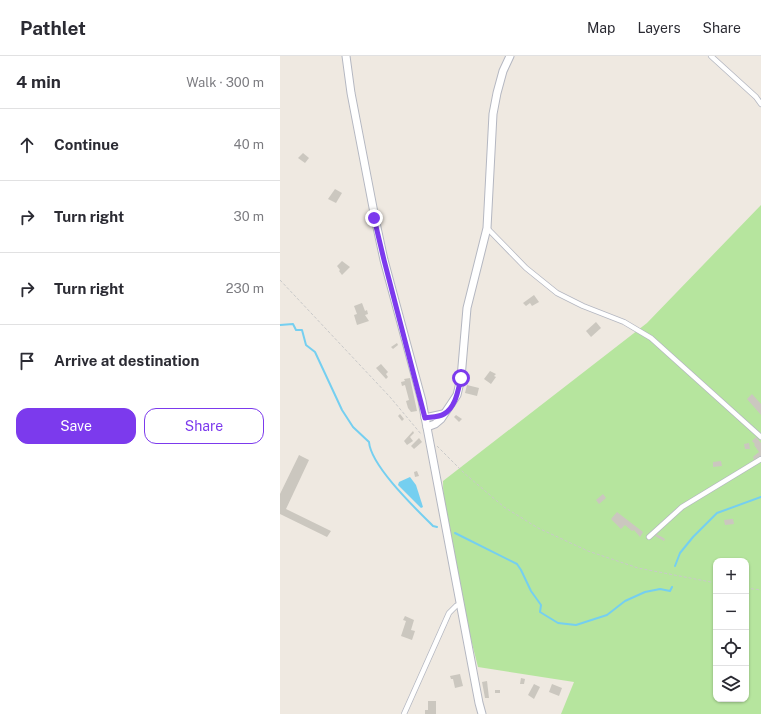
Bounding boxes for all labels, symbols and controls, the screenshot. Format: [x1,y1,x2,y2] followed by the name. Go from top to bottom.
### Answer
[20,17,86,39] text: Pathlet
[587,20,615,36] text: Map
[637,20,681,36] text: Layers
[703,20,741,36] text: Share
[16,72,61,92] text: 4 min
[186,75,264,90] text: Walk · 300 m
[16,134,38,156] icon: ahead
[54,136,119,153] text: Continue
[233,137,264,152] text: 40 m
[16,206,38,228] icon: right
[54,208,124,225] text: Turn right
[234,209,264,224] text: 30 m
[365,209,383,227] route end
[16,278,38,300] icon: right
[54,280,124,297] text: Turn right
[226,281,264,296] text: 230 m
[16,350,38,372] icon: arrive
[54,352,199,369] text: Arrive at destination
[452,369,470,387] route start
[16,408,136,444] button: Save
[144,408,264,444] button: Share
[713,558,749,702] map controls
[713,558,749,594] button: +
[713,594,749,630] button: −
[713,630,749,666] button: locate
[713,666,749,702] button: layers

